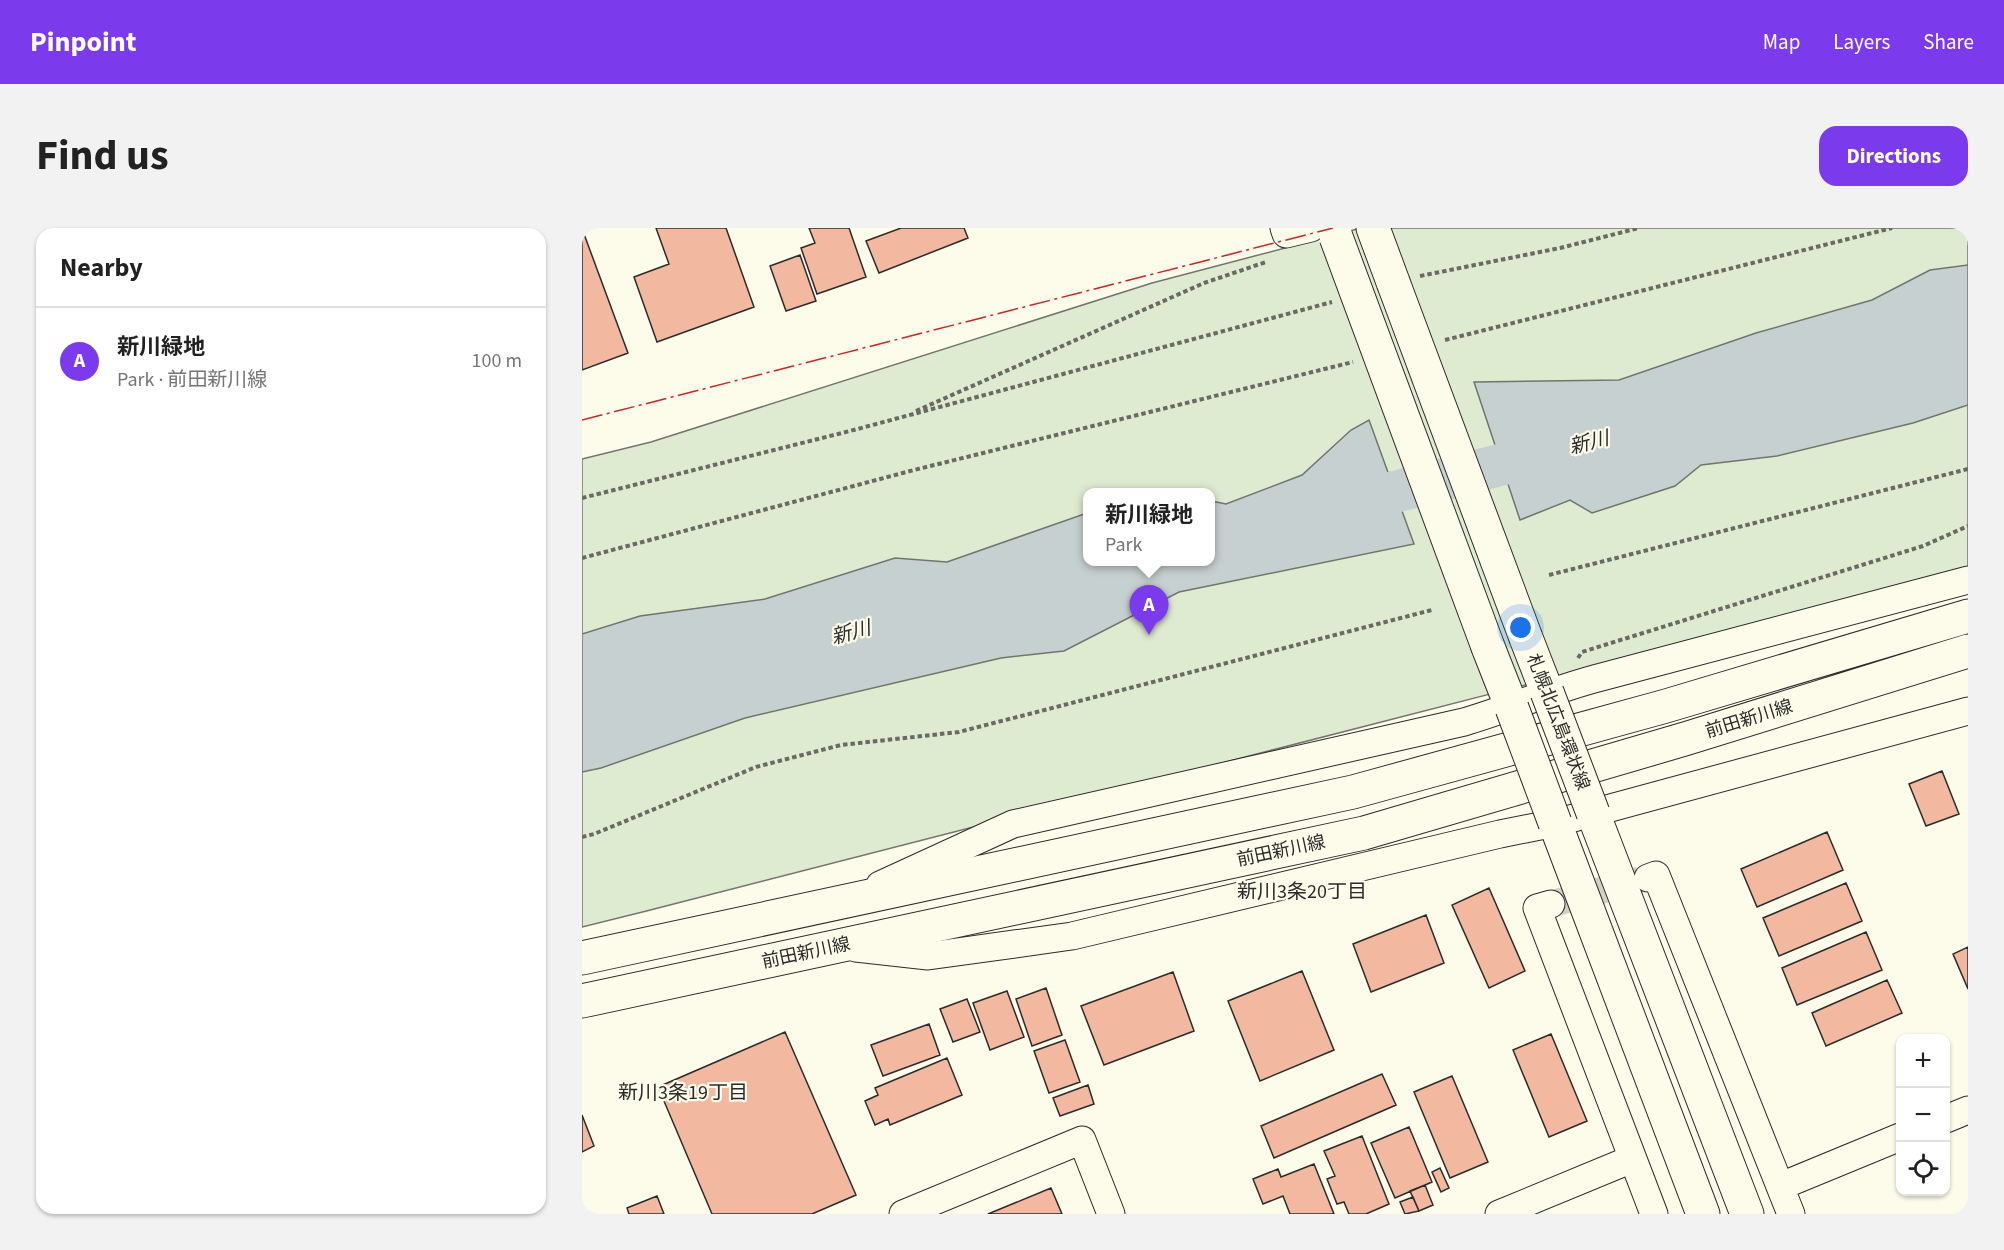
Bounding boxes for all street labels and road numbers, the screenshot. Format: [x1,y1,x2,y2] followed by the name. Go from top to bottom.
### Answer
[1521,650,1595,794] street label: 札幌北広島環状線
[1702,694,1796,744] street label: 前田新川線
[1234,829,1328,873] street label: 前田新川線
[759,931,853,975] street label: 前田新川線

